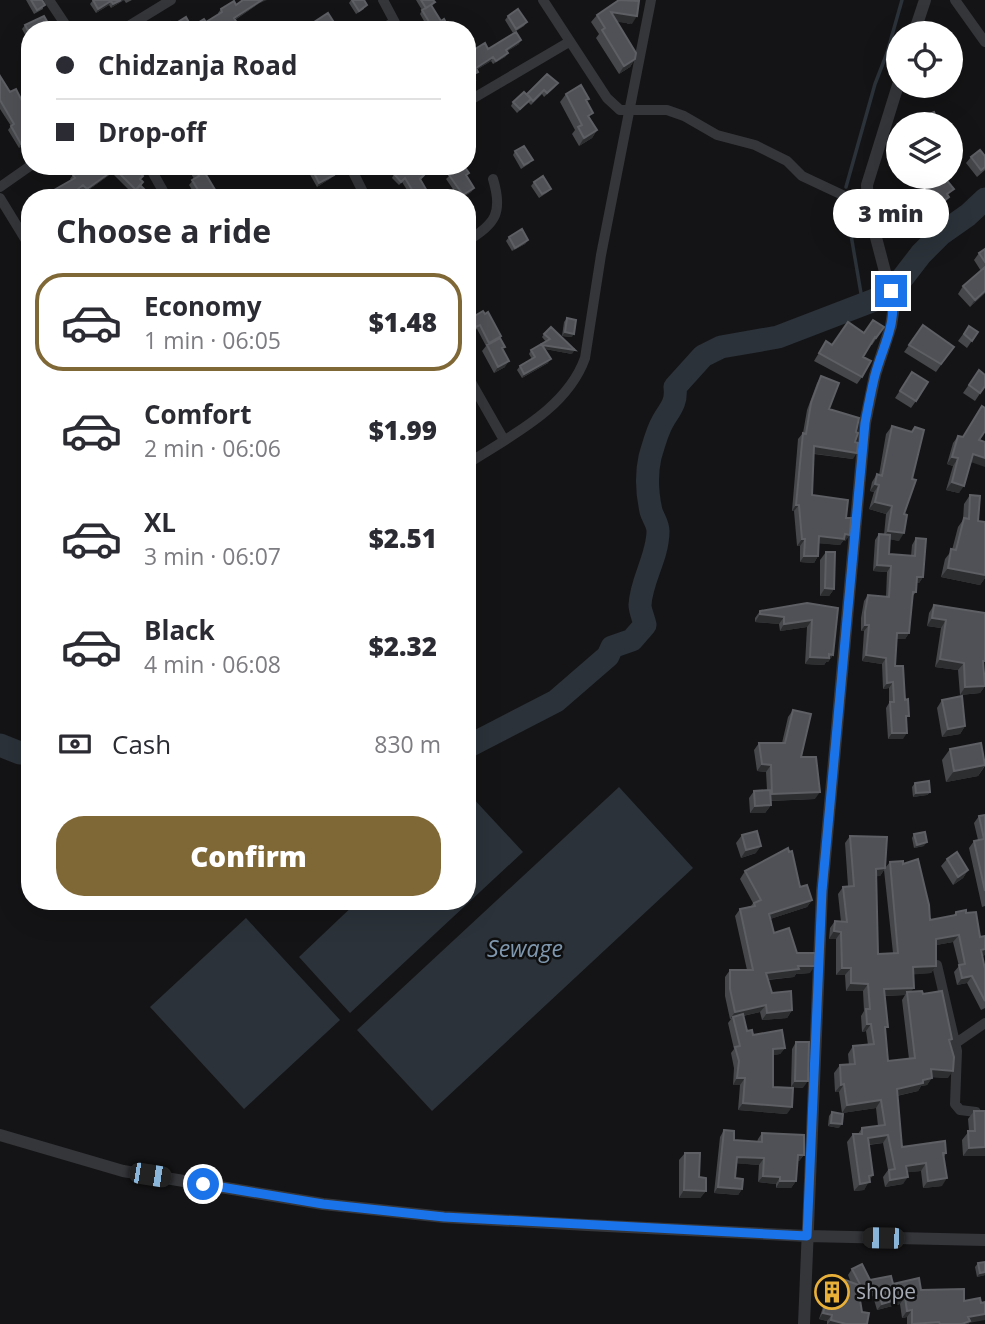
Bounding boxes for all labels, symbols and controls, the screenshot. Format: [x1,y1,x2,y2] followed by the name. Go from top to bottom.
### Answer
[886,21,963,189] map controls
[886,21,963,98] button: locate
[98,47,297,83] text: Chidzanja Road
[886,112,963,189] button: layers
[98,114,206,150] text: Drop-off
[833,190,949,238] callout: 3 min
[858,197,924,229] text: 3 min
[56,209,271,252] text: Choose a ride
[875,275,907,307] route end
[144,288,262,324] text: Economy
[60,291,123,354] icon: car
[369,304,437,340] text: $1.48
[144,324,281,356] text: 1 min · 06:05
[144,396,251,432] text: Comfort
[60,399,123,462] icon: car
[369,412,437,448] text: $1.99
[144,432,281,464] text: 2 min · 06:06
[144,504,176,540] text: XL
[60,507,123,570] icon: car
[369,520,437,556] text: $2.51
[144,540,281,572] text: 3 min · 06:07
[144,612,215,648] text: Black
[60,615,123,678] icon: car
[369,628,437,664] text: $2.32
[144,648,281,680] text: 4 min · 06:08
[56,725,94,763] icon: cash
[112,726,171,762] text: Cash
[374,728,441,760] text: 830 m
[56,816,441,896] button: Confirm
[487,932,563,964] water label: Sewage
[128,1161,173,1189] car
[187,1168,219,1200] route start
[862,1227,905,1249] car
[813,1273,851,1311] building icon: shope
[856,1277,916,1305] place label: shope

